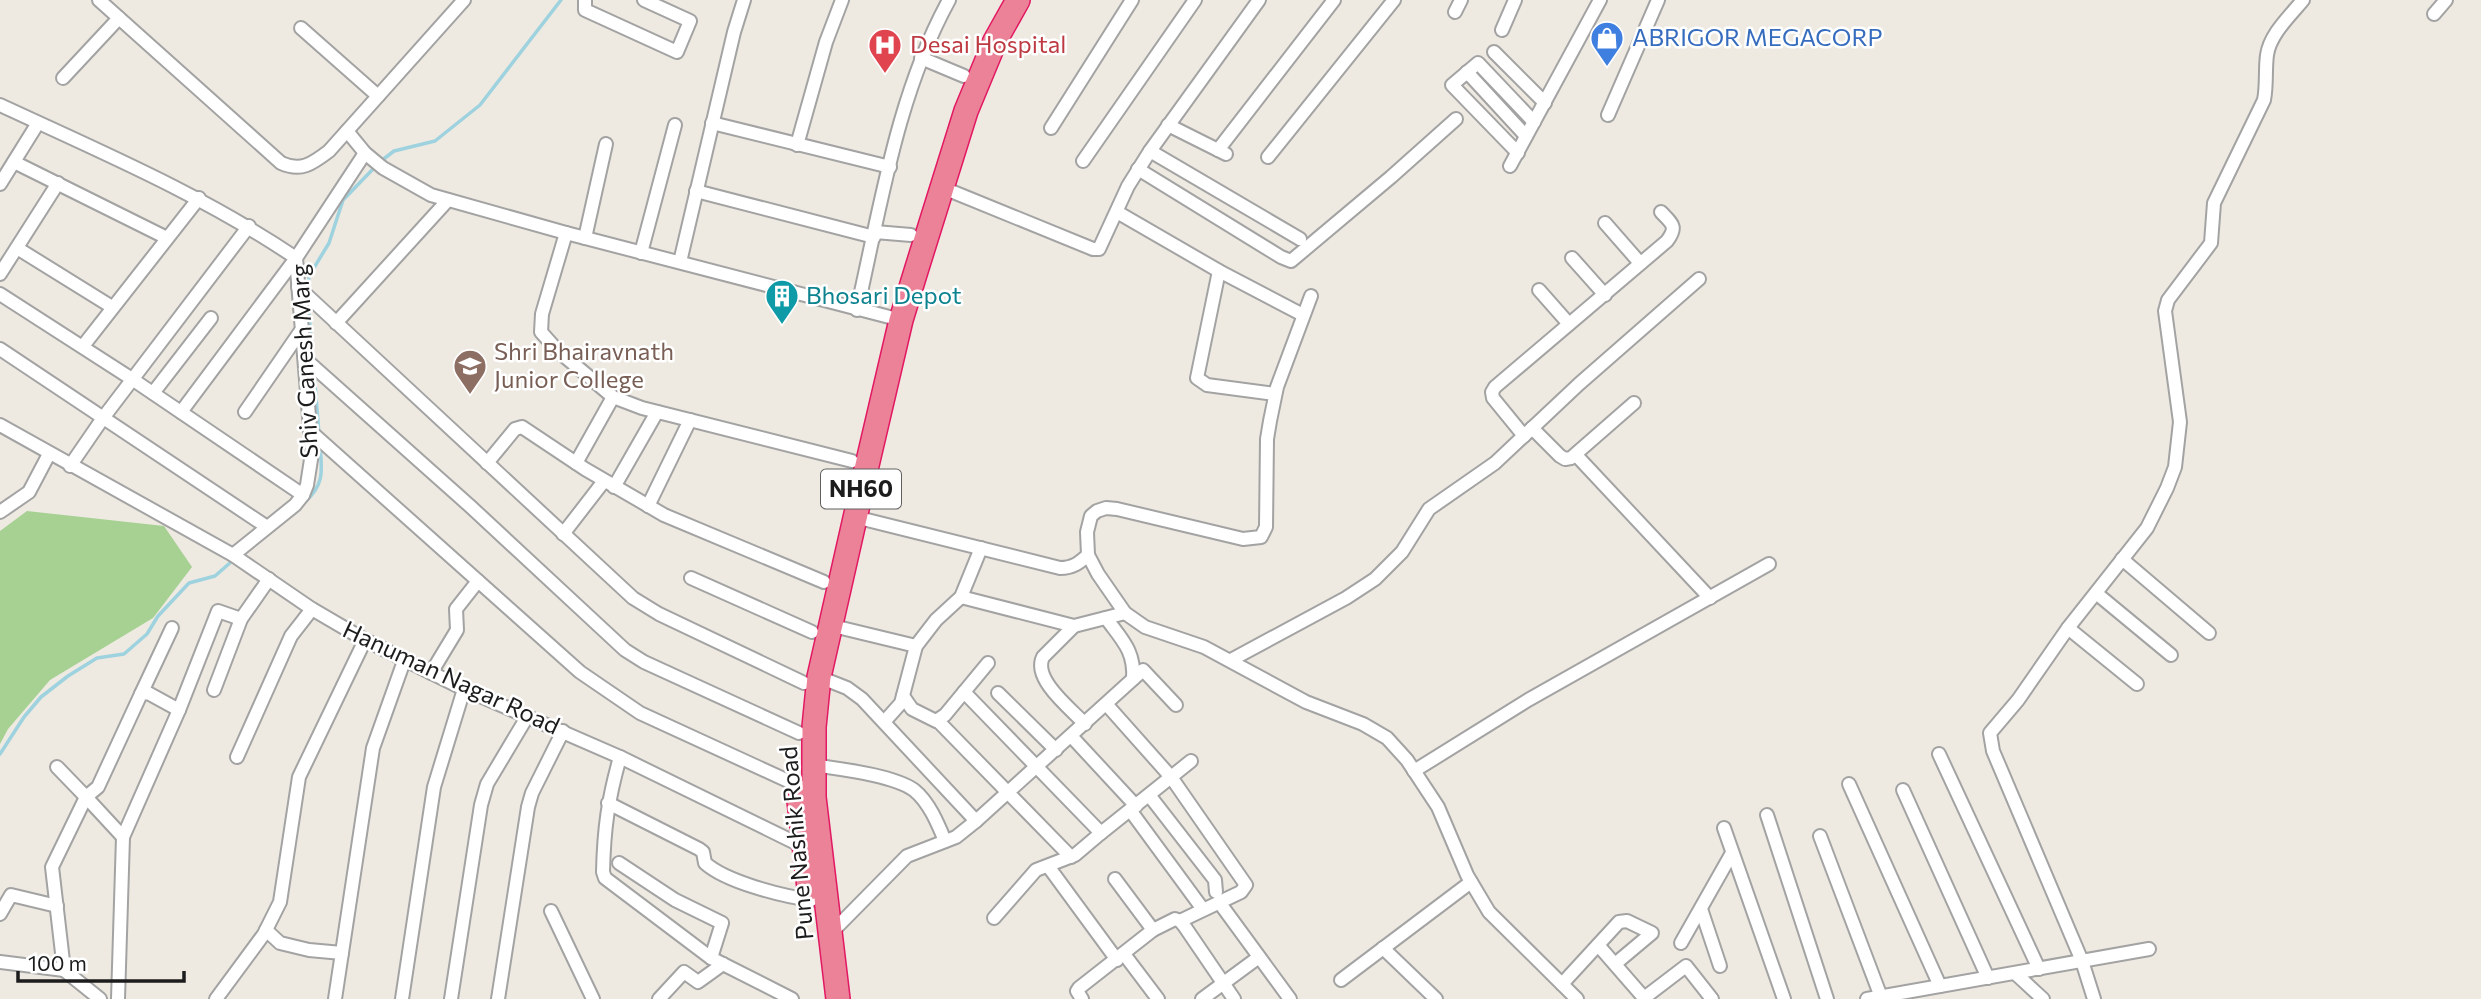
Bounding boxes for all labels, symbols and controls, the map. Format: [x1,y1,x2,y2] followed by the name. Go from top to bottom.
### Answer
[1588,19,1626,68] shop icon: ABRIGOR MEGACORP
[1632,22,1883,51] place label: ABRIGOR MEGACORP
[866,26,904,75] hospital icon: Desai Hospital
[910,29,1066,58] place label: Desai Hospital
[284,263,323,459] street label: Shiv Ganesh Marg
[763,277,801,326] building icon: Bhosari Depot
[806,280,962,309] place label: Bhosari Depot
[494,336,674,393] place label: Shri Bhairavnath Junior College
[451,347,489,396] school or university icon: Shri Bhairavnath Junior College
[821,470,901,509] road number: NH60
[339,614,565,740] street label: Hanuman Nagar Road
[773,745,818,941] street label: Pune Nashik Road
[18,940,184,984] scale bar
[28,950,87,975] text: 100 m

